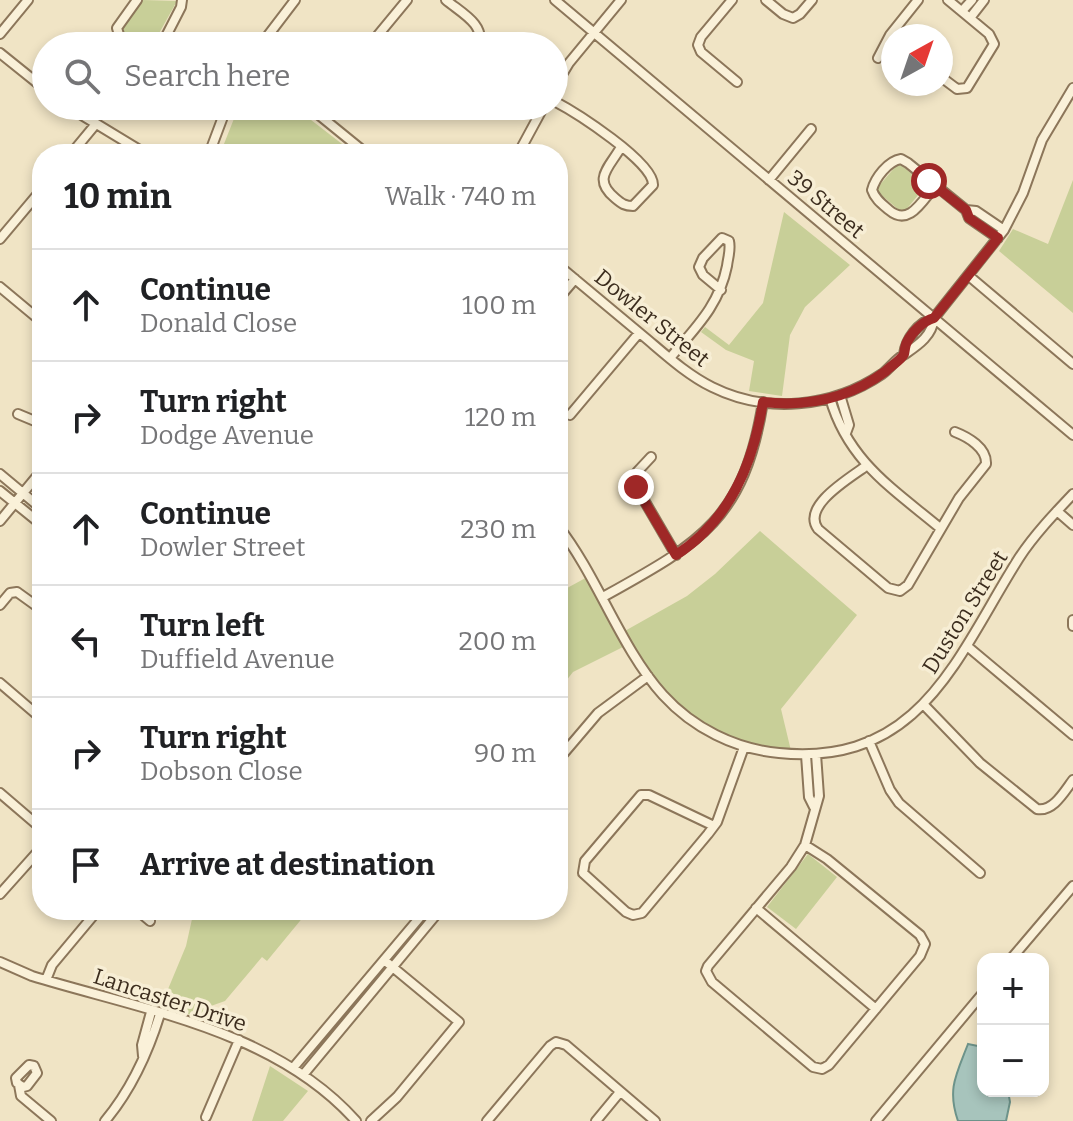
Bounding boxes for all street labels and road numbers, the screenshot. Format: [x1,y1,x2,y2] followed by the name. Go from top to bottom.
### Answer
[782,164,870,244] street label: 39 Street
[589,263,715,373] street label: Dowler Street
[916,545,1014,679] street label: Duston Street
[90,963,250,1037] street label: Lancaster Drive

